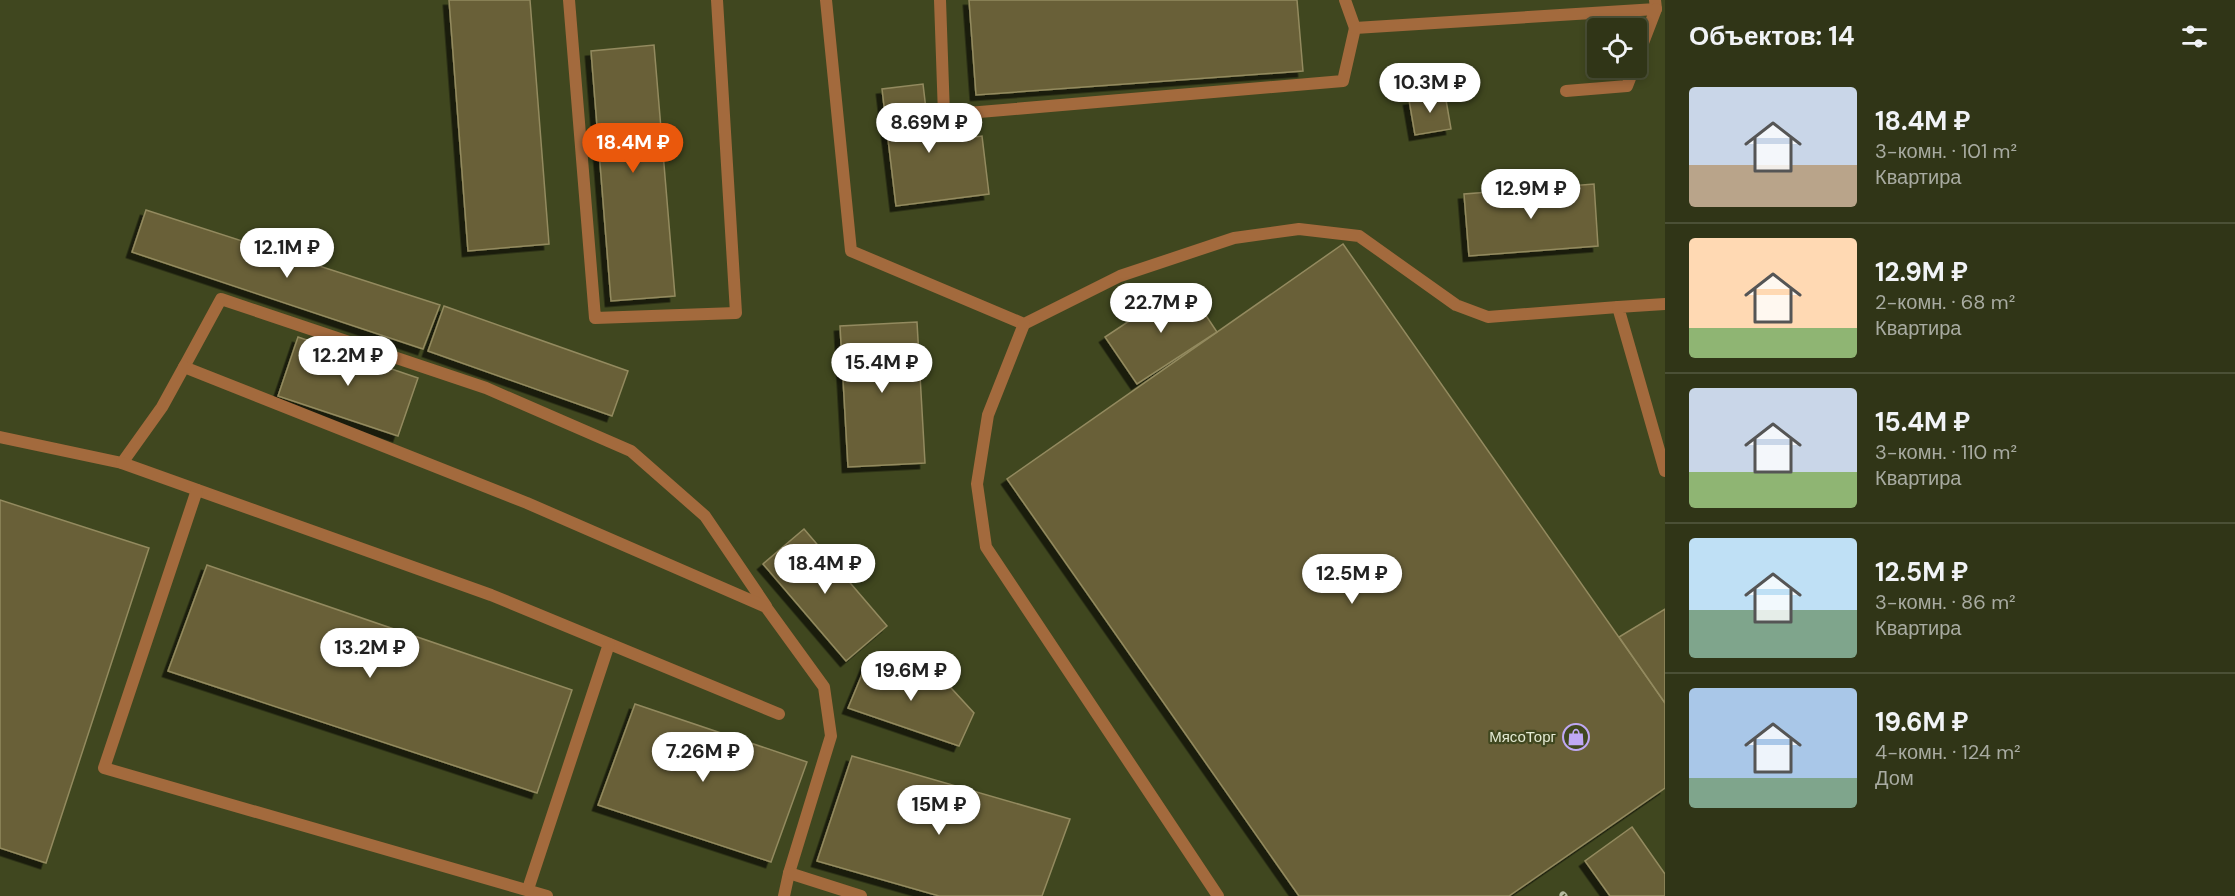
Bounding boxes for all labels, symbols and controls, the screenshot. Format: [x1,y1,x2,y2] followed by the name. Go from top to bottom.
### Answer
[1587,18,1647,78] map controls
[1587,18,1647,78] button: locate
[1689,19,1855,53] text: Объектов: 14
[2178,20,2211,53] icon: filters
[1375,63,1485,114] pin: 10.3M ₽
[1393,69,1467,95] text: 10.3M ₽
[874,103,984,154] pin: 8.69M ₽
[1875,104,1971,138] text: 18.4M ₽
[890,109,968,135] text: 8.69M ₽
[1737,111,1809,183] icon: home
[578,123,688,174] pin: 18.4M ₽
[596,129,670,155] text: 18.4M ₽
[1875,138,2017,164] text: 3-комн. · 101 m²
[1875,164,1961,190] text: Квартира
[1476,169,1586,220] pin: 12.9M ₽
[1495,175,1567,201] text: 12.9M ₽
[232,228,342,279] pin: 12.1M ₽
[254,234,320,260] text: 12.1M ₽
[1875,255,1968,289] text: 12.9M ₽
[1737,262,1809,334] icon: home
[1106,283,1216,334] pin: 22.7M ₽
[1124,289,1198,315] text: 22.7M ₽
[1875,289,2015,315] text: 2-комн. · 68 m²
[1875,315,1961,341] text: Квартира
[293,336,403,387] pin: 12.2M ₽
[313,342,383,368] text: 12.2M ₽
[827,343,937,394] pin: 15.4M ₽
[845,349,919,375] text: 15.4M ₽
[1875,405,1970,439] text: 15.4M ₽
[1737,412,1809,484] icon: home
[1875,439,2017,465] text: 3-комн. · 110 m²
[1875,465,1961,491] text: Квартира
[770,544,880,595] pin: 18.4M ₽
[788,550,862,576] text: 18.4M ₽
[1297,554,1407,605] pin: 12.5M ₽
[1875,555,1968,589] text: 12.5M ₽
[1316,560,1388,586] text: 12.5M ₽
[1737,562,1809,634] icon: home
[1875,589,2016,615] text: 3-комн. · 86 m²
[1875,615,1961,641] text: Квартира
[315,628,425,679] pin: 13.2M ₽
[334,634,406,660] text: 13.2M ₽
[856,651,966,702] pin: 19.6M ₽
[875,657,947,683] text: 19.6M ₽
[1875,705,1969,739] text: 19.6M ₽
[1737,712,1809,784] icon: home
[1561,722,1591,752] shop icon: МясоТорг
[1489,727,1557,747] place label: МясоТорг
[648,732,758,783] pin: 7.26M ₽
[666,738,740,764] text: 7.26M ₽
[1875,739,2021,765] text: 4-комн. · 124 m²
[1875,765,1914,791] text: Дом
[897,785,981,836] pin: 15M ₽
[911,791,967,817] text: 15M ₽

